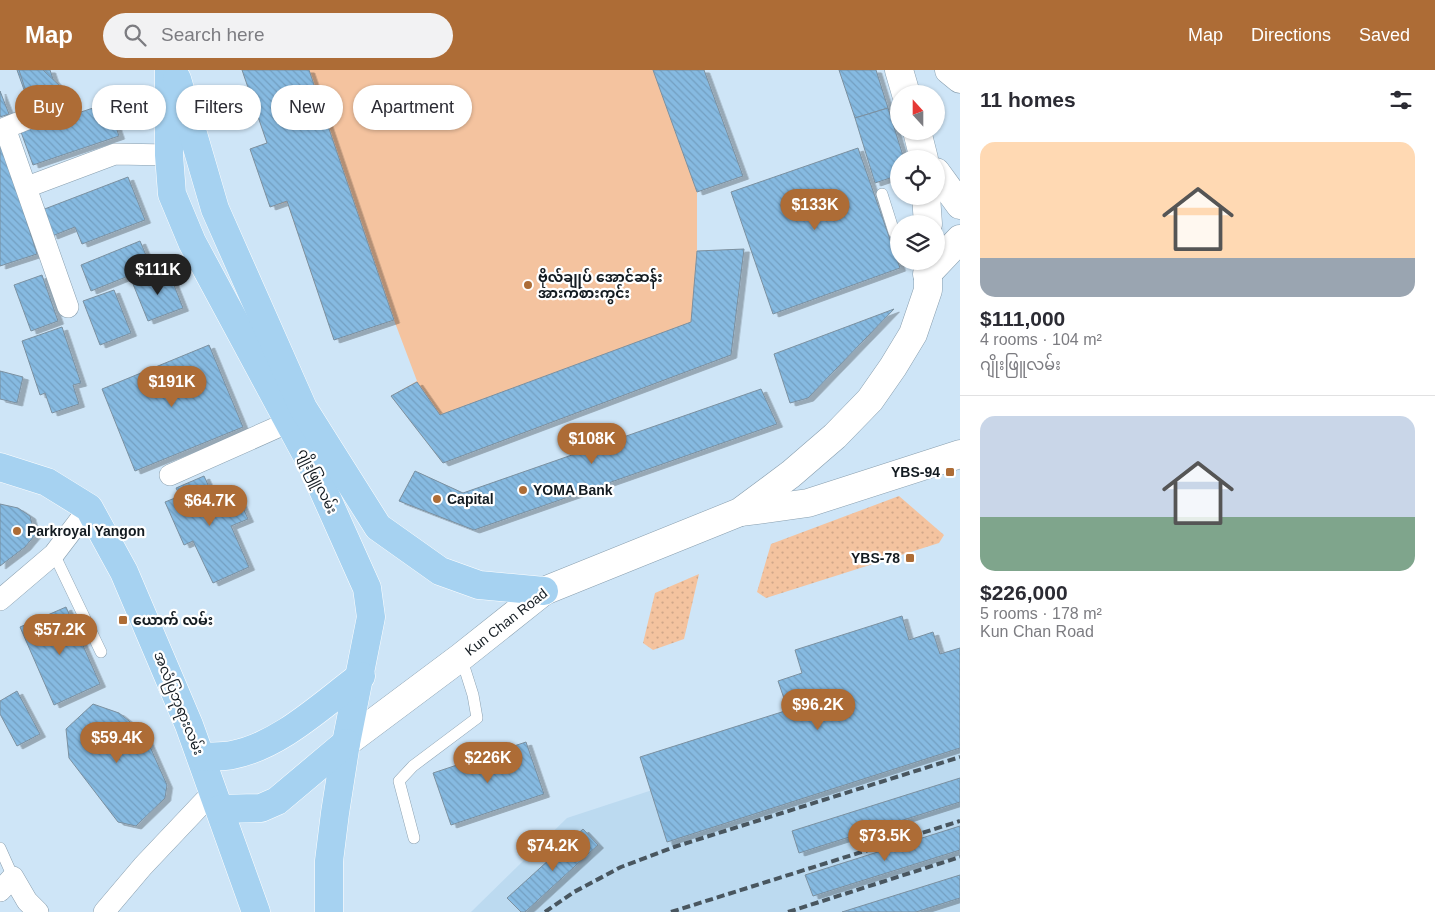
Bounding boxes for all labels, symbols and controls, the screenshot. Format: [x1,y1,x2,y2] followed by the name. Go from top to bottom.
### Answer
[103,13,453,58] search box
[25,21,73,48] text: Map
[121,21,149,49] icon: search
[161,24,265,45] text: Search here
[1188,25,1223,45] text: Map
[1251,25,1331,45] text: Directions
[1359,25,1410,45] text: Saved
[15,85,82,130] chip: Buy
[92,85,166,130] chip: Rent
[176,85,261,130] chip: Filters
[271,85,343,130] chip: New
[353,85,472,130] chip: Apartment
[890,85,945,140] north arrow
[890,85,945,270] map controls
[1387,86,1415,114] icon: filters
[980,88,1076,111] text: 11 homes
[890,150,945,205] button: locate
[1153,174,1243,264] icon: home
[780,189,850,231] pin: $133K
[791,196,839,213] text: $133K
[890,215,945,270] button: layers
[123,254,193,296] pin: $111K
[135,261,181,278] text: $111K
[538,267,663,305] place label: ဗိုလ်ချုပ် အောင်ဆန်း အားကစားကွင်း
[522,279,534,291] marker: ဗိုလ်ချုပ် အောင်ဆန်း အားကစားကွင်း
[980,307,1065,330] text: $111,000
[980,331,1102,348] text: 4 rooms · 104 m²
[980,356,1061,373] text: ဂျိုးဖြူလမ်း
[137,366,207,408] pin: $191K
[148,373,196,390] text: $191K
[557,422,627,465] pin: $108K
[568,430,616,447] text: $108K
[292,445,342,518] street label: ဂျိုးဖြူလမ်း
[1153,448,1243,538] icon: home
[891,464,940,480] place label: YBS-94
[944,466,956,478] marker: YBS-94
[533,482,613,498] place label: YOMA Bank
[169,484,251,527] pin: $64.7K
[517,484,529,496] marker: YOMA Bank
[447,491,494,507] place label: Capital
[184,492,236,509] text: $64.7K
[431,493,443,505] marker: Capital
[27,523,145,539] place label: Parkroyal Yangon
[11,525,23,537] marker: Parkroyal Yangon
[851,550,900,566] place label: YBS-78
[904,552,916,564] marker: YBS-78
[980,581,1068,604] text: $226,000
[462,585,550,659] street label: Kun Chan Road
[980,605,1102,622] text: 5 rooms · 178 m²
[133,610,213,628] place label: ယောက် လမ်း
[19,614,101,656] pin: $57.2K
[117,614,129,626] marker: ယောက် လမ်း
[34,621,86,638] text: $57.2K
[980,623,1094,640] text: Kun Chan Road
[147,648,209,759] street label: အလံပြဘုရားလမ်း
[777,688,859,731] pin: $96.2K
[792,696,844,713] text: $96.2K
[76,722,158,764] pin: $59.4K
[91,729,143,746] text: $59.4K
[453,742,523,784] pin: $226K
[464,749,512,766] text: $226K
[844,820,926,862] pin: $73.5K
[859,827,911,844] text: $73.5K
[512,830,594,872] pin: $74.2K
[527,837,579,854] text: $74.2K

